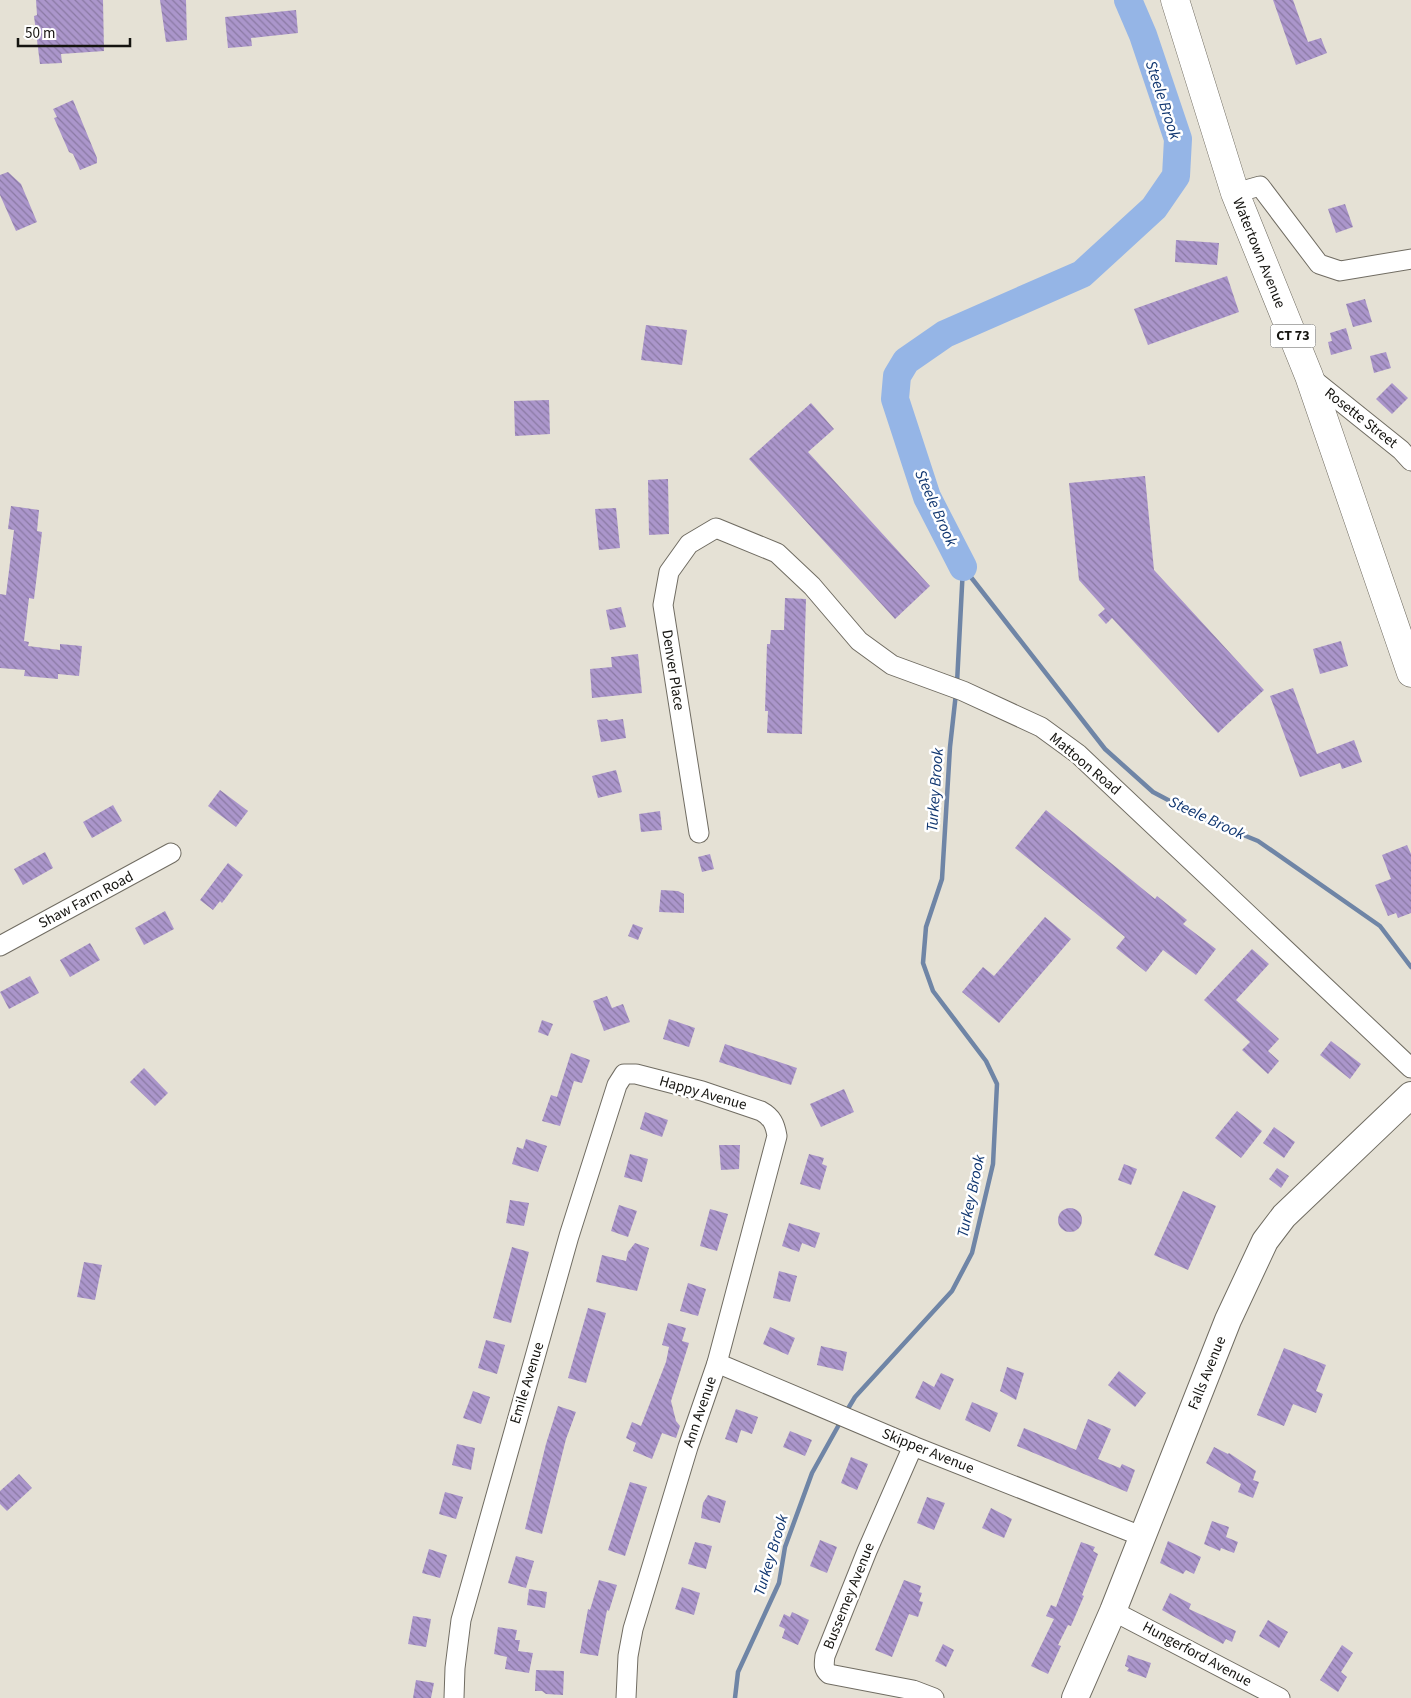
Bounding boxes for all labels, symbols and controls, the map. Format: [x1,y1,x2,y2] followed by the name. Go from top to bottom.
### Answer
[18,15,130,47] scale bar
[25,23,55,44] text: 50 m
[1140,58,1186,143] water label: Steele Brook
[1227,195,1291,311] street label: Watertown Avenue
[1270,324,1316,348] road number: CT 73
[1320,383,1402,453] street label: Rosette Street
[909,466,963,550] water label: Steele Brook
[656,628,690,712] street label: Denver Place
[1045,728,1125,800] street label: Mattoon Road
[921,747,949,833] water label: Turkey Brook
[1165,791,1249,845] water label: Steele Brook
[35,866,137,934] street label: Shaw Farm Road
[657,1070,749,1116] street label: Happy Avenue
[952,1152,991,1239] water label: Turkey Brook
[1183,1333,1231,1413] street label: Falls Avenue
[505,1340,549,1426] street label: Emile Avenue
[678,1374,722,1450] street label: Ann Avenue
[879,1423,977,1479] street label: Skipper Avenue
[748,1511,794,1598] water label: Turkey Brook
[818,1540,880,1652] street label: Bussemey Avenue
[1139,1616,1255,1692] street label: Hungerford Avenue

